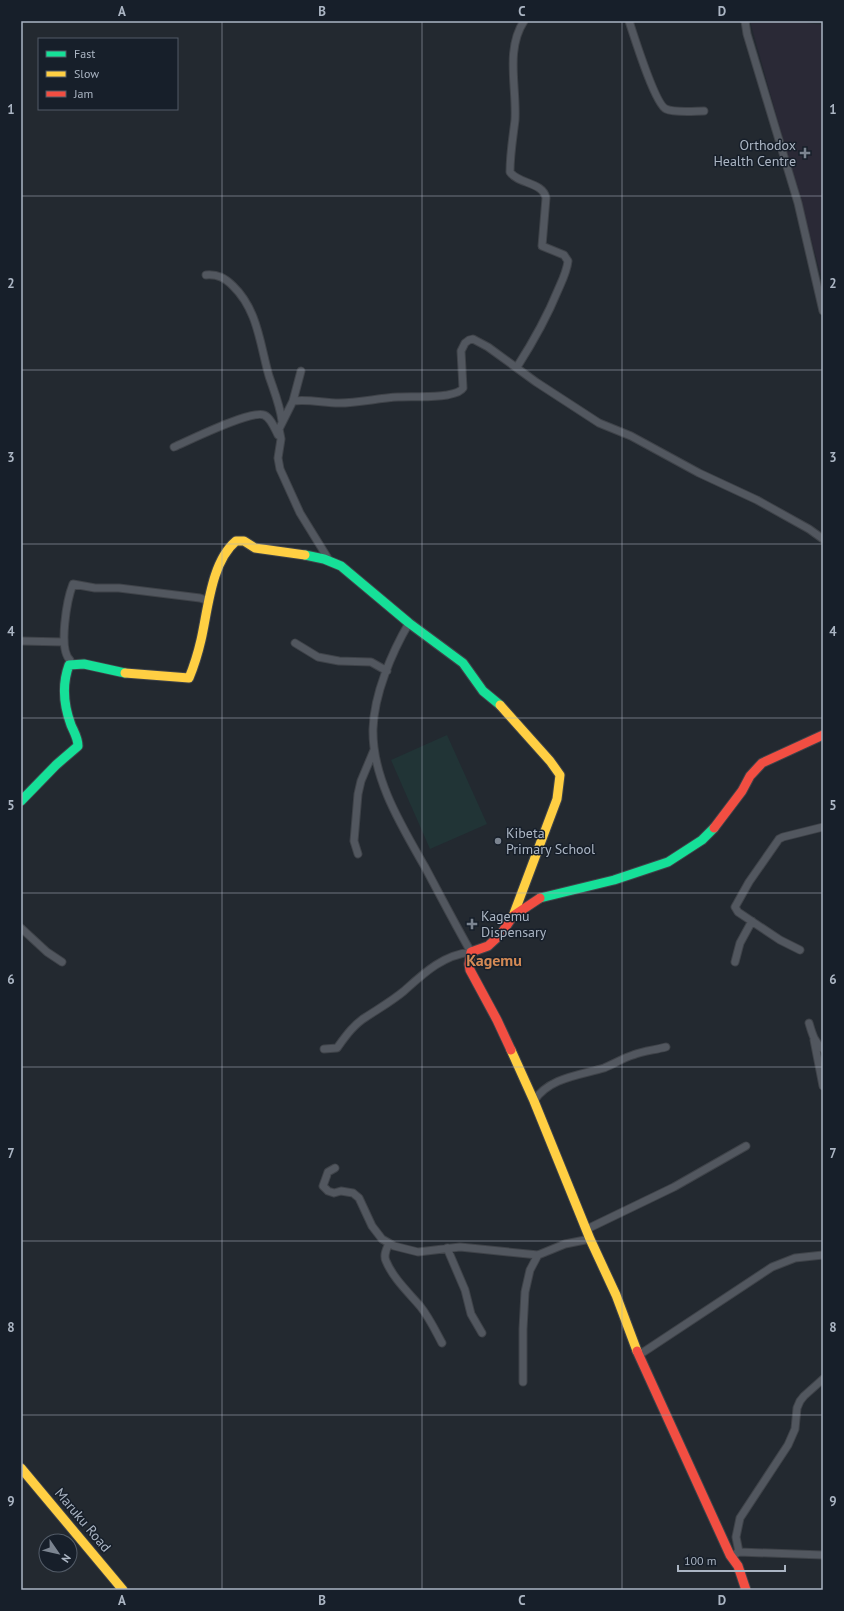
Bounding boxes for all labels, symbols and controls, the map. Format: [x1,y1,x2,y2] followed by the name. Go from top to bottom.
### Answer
[118,3,126,20] text: A
[318,3,326,20] text: B
[518,3,526,20] text: C
[718,3,726,20] text: D
[38,38,178,110] legend
[74,46,95,61] text: Fast
[74,66,99,81] text: Slow
[73,86,93,101] text: Jam
[7,101,15,118] text: 1
[829,101,837,118] text: 1
[713,136,796,170] place label: Orthodox Health Centre
[799,147,811,159] marker: Orthodox Health Centre
[7,275,15,292] text: 2
[829,275,837,292] text: 2
[7,449,15,466] text: 3
[829,449,837,466] text: 3
[7,623,15,640] text: 4
[829,623,837,640] text: 4
[7,797,15,814] text: 5
[829,797,837,814] text: 5
[506,824,595,858] place label: Kibeta Primary School
[493,836,503,846] marker: Kibeta Primary School
[481,907,547,941] place label: Kagemu Dispensary
[466,918,478,930] marker: Kagemu Dispensary
[466,950,522,970] district label: Kagemu
[7,971,15,988] text: 6
[829,971,837,988] text: 6
[7,1145,15,1162] text: 7
[829,1145,837,1162] text: 7
[7,1319,15,1336] text: 8
[829,1319,837,1336] text: 8
[51,1484,115,1556] street label: Maruku Road
[7,1493,15,1510] text: 9
[829,1493,837,1510] text: 9
[38,1533,78,1573] north arrow
[678,1547,785,1573] scale bar
[58,1552,74,1566] text: N
[684,1553,717,1568] text: 100 m
[118,1592,126,1609] text: A
[318,1592,326,1609] text: B
[518,1592,526,1609] text: C
[718,1592,726,1609] text: D

